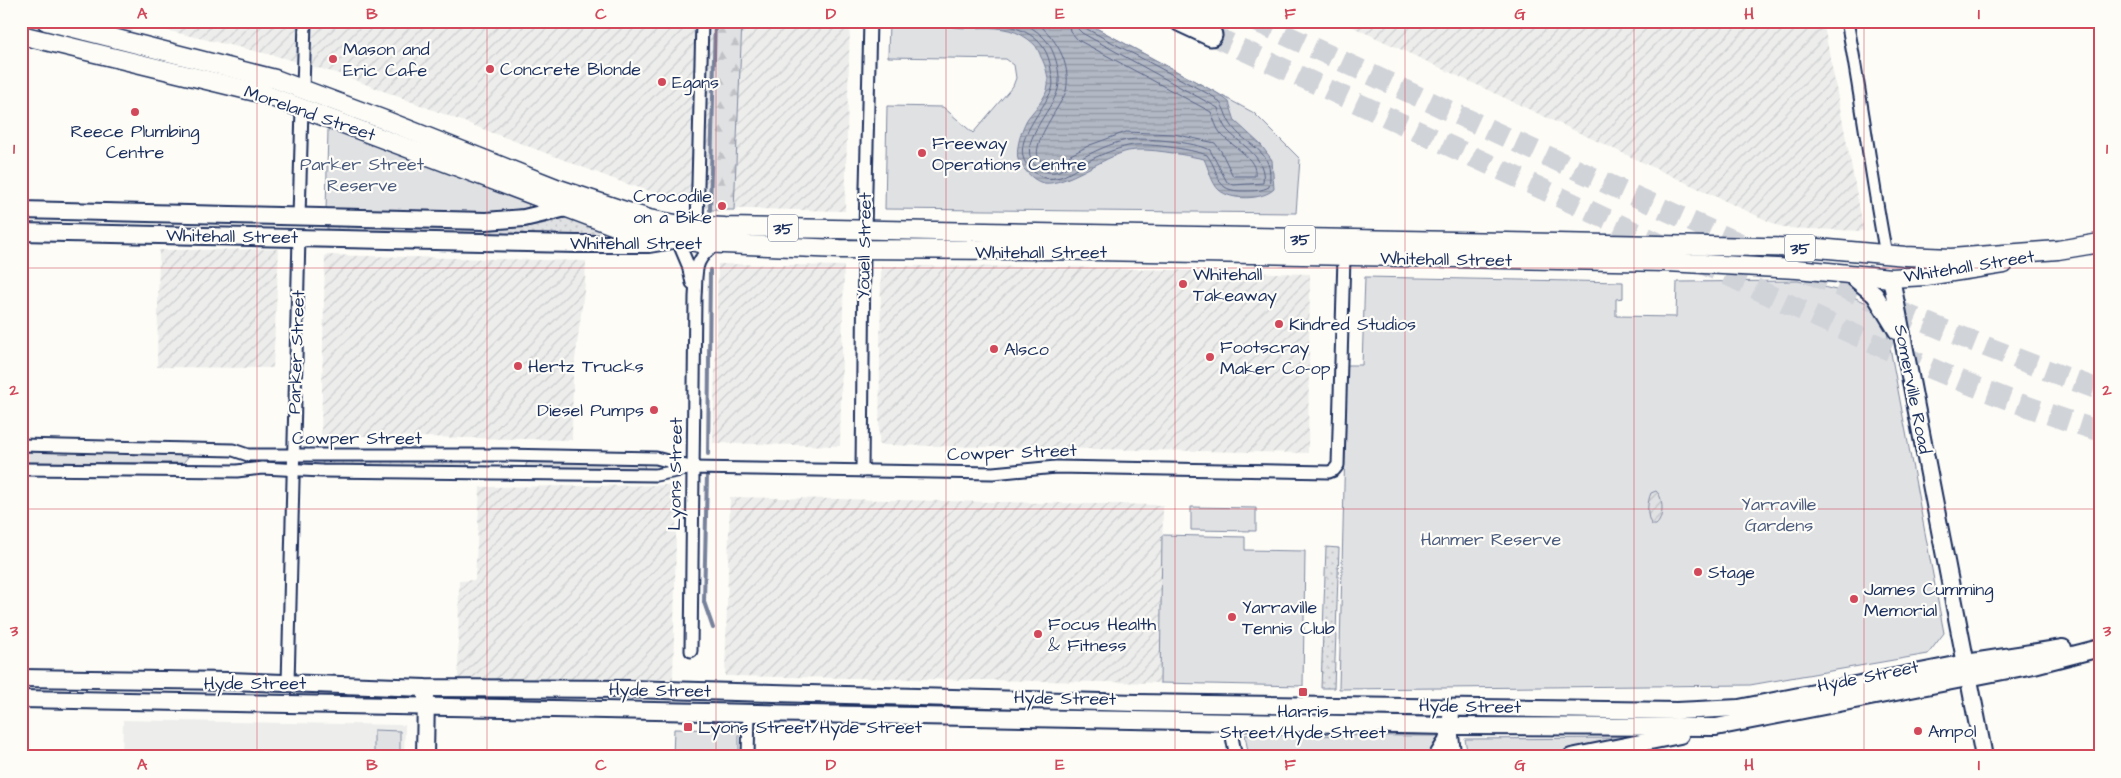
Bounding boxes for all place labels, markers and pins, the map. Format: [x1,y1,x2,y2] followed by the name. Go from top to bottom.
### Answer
[343,37,430,83] place label: Mason and Eric Cafe
[327,53,339,65] marker: Mason and Eric Cafe
[500,57,641,82] place label: Concrete Blonde
[484,63,496,75] marker: Concrete Blonde
[672,70,719,96] place label: Egans
[656,76,668,88] marker: Egans
[129,106,141,118] marker: Reece Plumbing Centre
[70,119,200,165] place label: Reece Plumbing Centre
[932,131,1087,177] place label: Freeway Operations Centre
[916,147,928,159] marker: Freeway Operations Centre
[633,184,712,230] place label: Crocodile on a Bike
[716,200,728,212] marker: Crocodile on a Bike
[1193,262,1277,309] place label: Whitehall Takeaway
[1177,278,1189,290] marker: Whitehall Takeaway
[1289,312,1416,337] place label: Kindred Studios
[1273,318,1285,330] marker: Kindred Studios
[1220,335,1331,381] place label: Footscray Maker Co-op
[1004,337,1049,362] place label: Alsco
[988,343,1000,355] marker: Alsco
[1204,351,1216,363] marker: Footscray Maker Co-op
[528,354,644,379] place label: Hertz Trucks
[512,360,524,372] marker: Hertz Trucks
[537,398,644,423] place label: Diesel Pumps
[648,404,660,416] marker: Diesel Pumps
[1708,560,1755,586] place label: Stage
[1692,566,1704,578] marker: Stage
[1864,577,1994,623] place label: James Cumming Memorial
[1848,593,1860,605] marker: James Cumming Memorial
[1242,595,1335,641] place label: Yarraville Tennis Club
[1226,611,1238,623] marker: Yarraville Tennis Club
[1048,612,1156,658] place label: Focus Health & Fitness
[1032,628,1044,640] marker: Focus Health & Fitness
[1297,686,1309,698] marker: Harris Street/Hyde Street
[1220,699,1387,746] place label: Harris Street/Hyde Street
[698,715,923,741] place label: Lyons Street/Hyde Street
[1928,719,1977,744] place label: Ampol
[682,721,694,733] marker: Lyons Street/Hyde Street
[1912,725,1924,737] marker: Ampol

